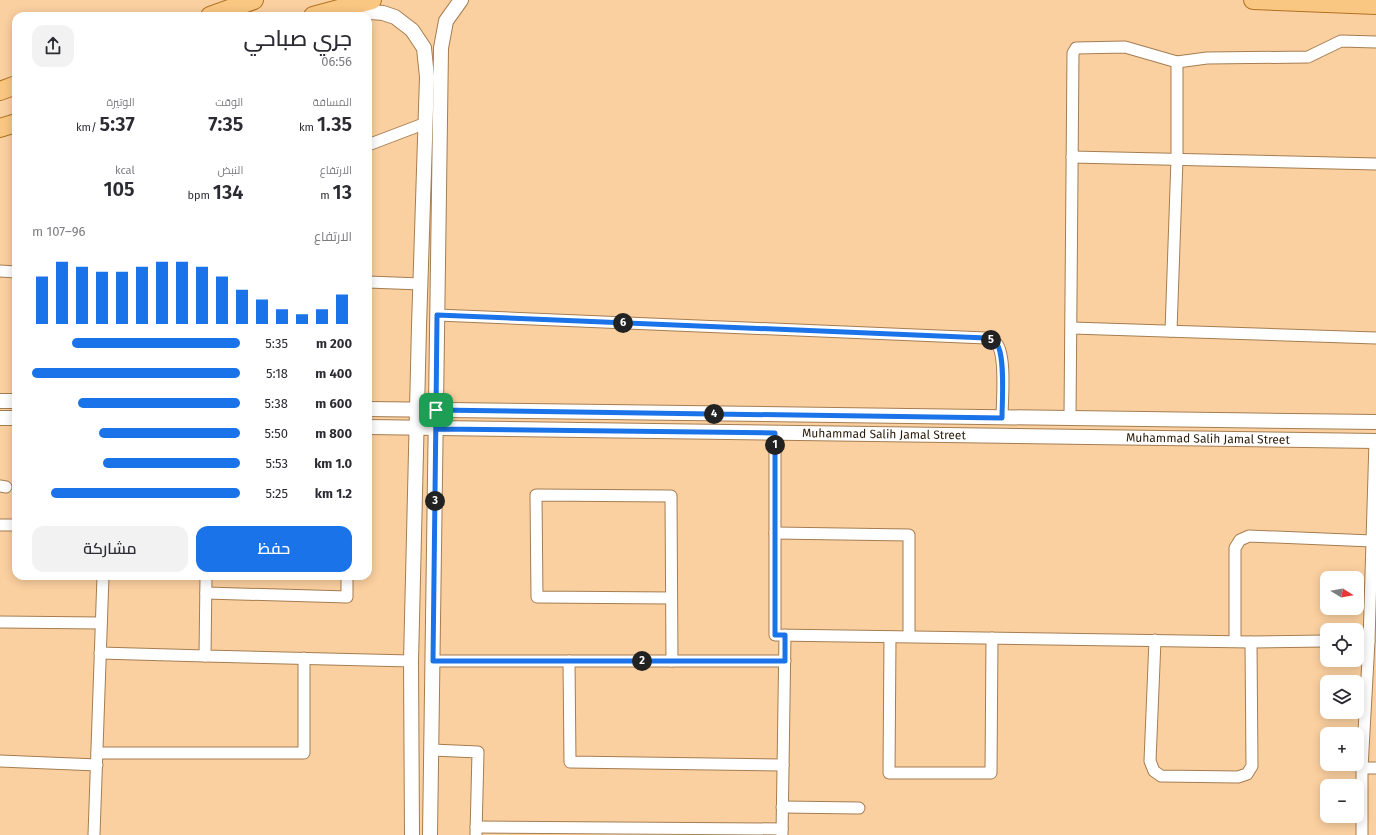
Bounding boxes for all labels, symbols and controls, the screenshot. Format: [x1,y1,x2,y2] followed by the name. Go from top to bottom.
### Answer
[32,25,74,67] button: share
[243,25,352,52] text: جري صباحي
[321,54,352,69] text: 06:56
[106,96,135,109] text: الوتيرة
[215,96,243,109] text: الوقت
[313,96,352,109] text: المسافة
[100,112,135,136] text: 5:37
[208,112,243,136] text: 7:35
[317,112,352,136] text: 1.35
[76,121,100,134] text: /km
[299,121,317,134] text: km
[115,164,135,177] text: kcal
[217,164,243,177] text: النبض
[320,164,352,177] text: الارتفاع
[103,177,135,201] text: 105
[213,180,243,204] text: 134
[333,180,352,204] text: 13
[187,189,213,202] text: bpm
[320,189,333,202] text: m
[32,224,86,239] text: 96–107 m
[314,229,352,244] text: الارتفاع
[613,313,633,333] pin: 6
[620,316,626,329] text: 6
[981,330,1001,350] pin: 5
[988,333,994,346] text: 5
[265,336,288,351] text: 5:35
[316,336,352,351] text: 200 m
[266,366,288,381] text: 5:18
[315,366,352,381] text: 400 m
[419,393,453,427] pin
[265,396,288,411] text: 5:38
[315,396,352,411] text: 600 m
[425,399,447,421] icon: arrive
[704,404,724,424] pin: 4
[711,407,717,420] text: 4
[265,426,288,441] text: 5:50
[315,426,352,441] text: 800 m
[802,426,967,442] street label: Muhammad Salih Jamal Street
[1126,431,1291,447] street label: Muhammad Salih Jamal Street
[765,435,785,455] pin: 1
[772,438,778,451] text: 1
[265,456,288,471] text: 5:53
[314,456,352,471] text: 1.0 km
[265,486,288,501] text: 5:25
[315,486,352,501] text: 1.2 km
[425,491,445,511] pin: 3
[432,494,438,507] text: 3
[32,526,188,572] button: مشاركة
[196,526,352,572] button: حفظ
[1320,571,1364,615] north arrow
[1320,571,1364,823] map controls
[1320,623,1364,667] button: locate
[632,651,652,671] pin: 2
[639,654,645,667] text: 2
[1320,675,1364,719] button: layers
[1320,727,1364,771] button: +
[1320,779,1364,823] button: −

